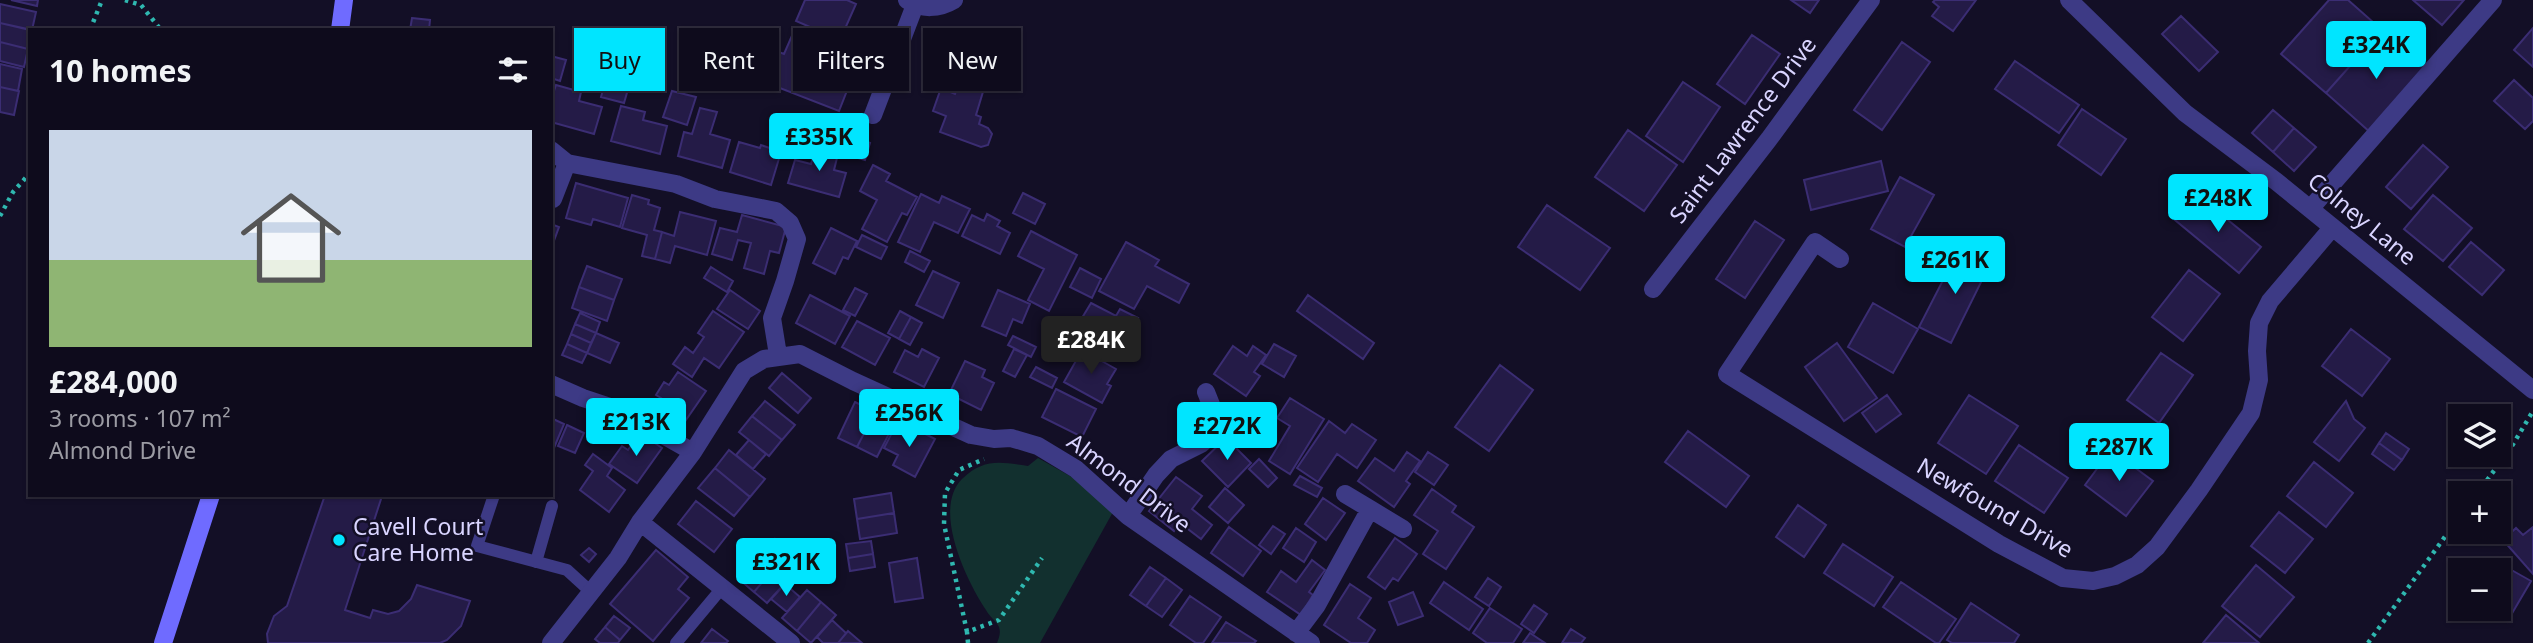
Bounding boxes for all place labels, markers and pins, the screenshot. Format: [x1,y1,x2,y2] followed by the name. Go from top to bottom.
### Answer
[2327,22,2425,81] pin: £324K
[770,114,868,173] pin: £335K
[2169,174,2267,234] pin: £248K
[1906,236,2004,296] pin: £261K
[1042,316,1140,376] pin: £284K
[860,390,958,449] pin: £256K
[587,398,685,458] pin: £213K
[1178,402,1276,462] pin: £272K
[2070,424,2168,483] pin: £287K
[353,510,483,568] place label: Cavell Court Care Home
[331,532,347,548] marker: Cavell Court Care Home
[737,538,835,598] pin: £321K

